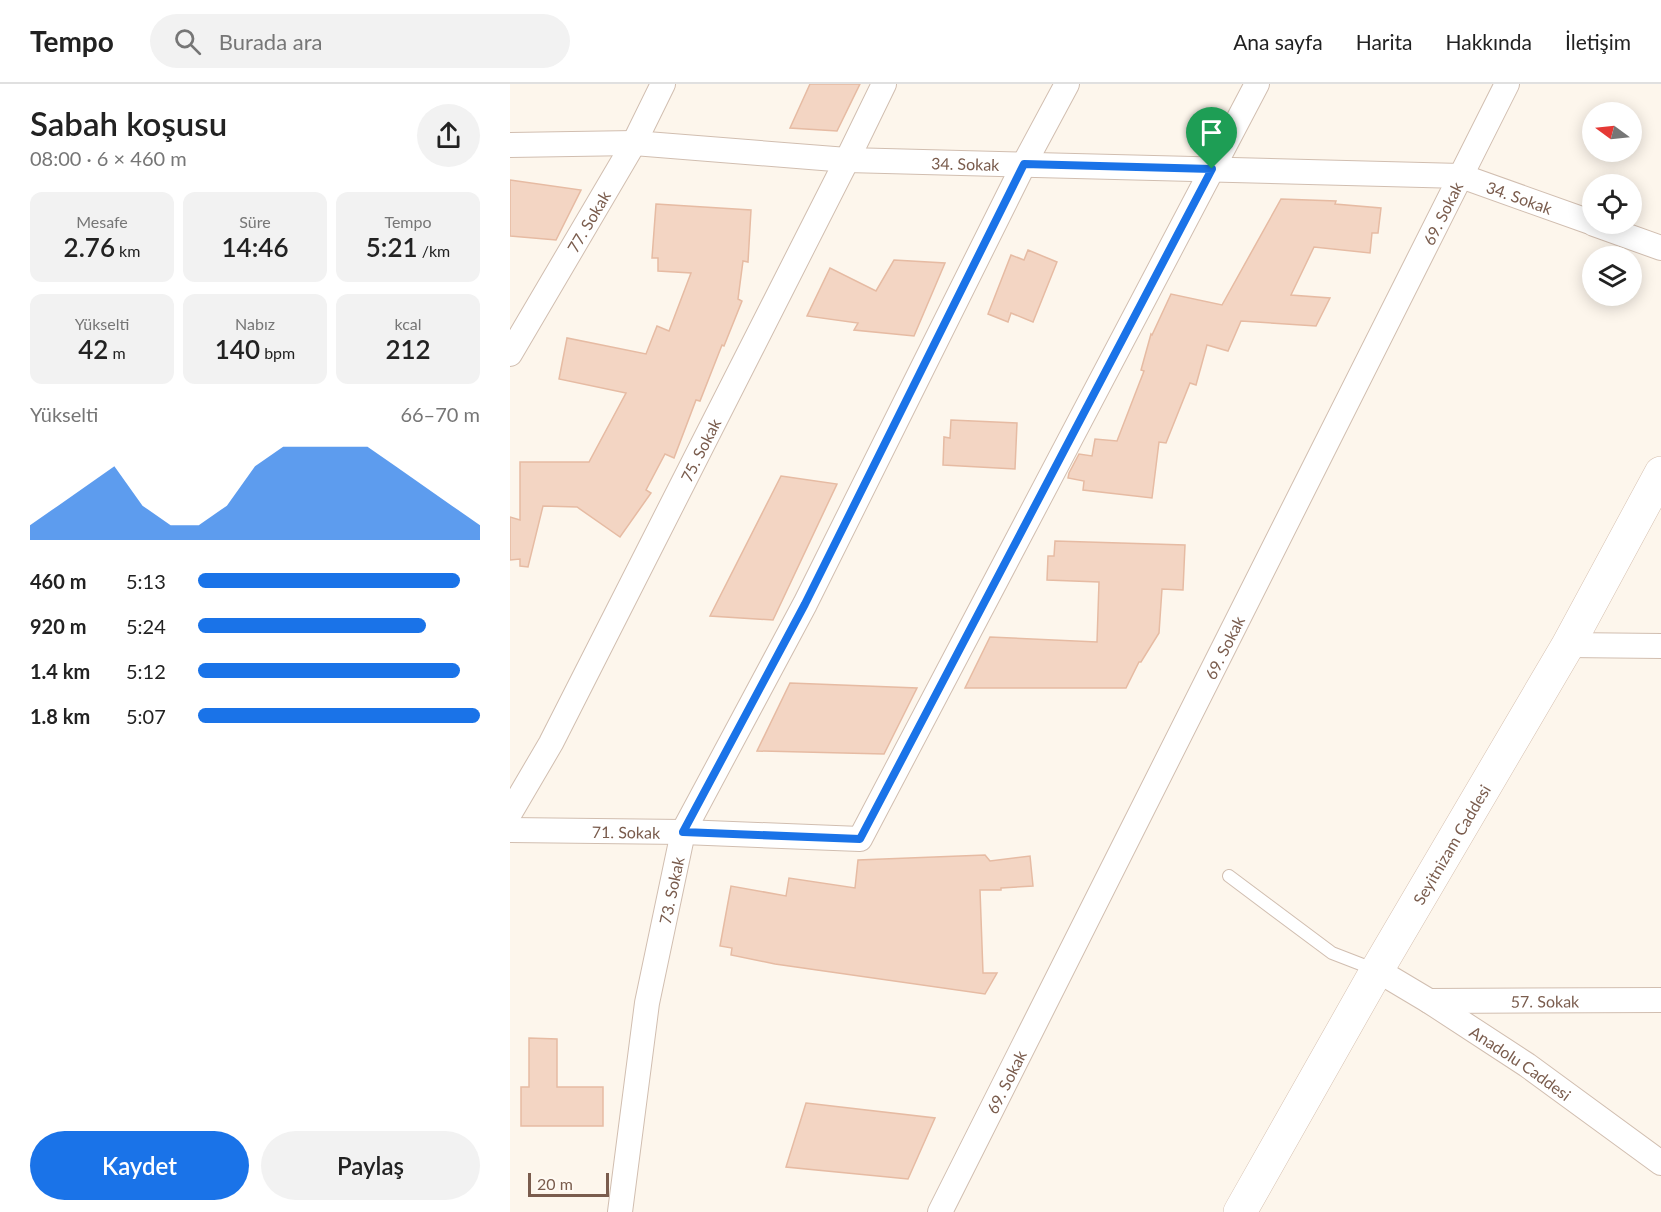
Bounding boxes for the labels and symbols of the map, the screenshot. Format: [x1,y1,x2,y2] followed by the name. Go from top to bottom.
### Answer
[1582,102,1642,162] north arrow
[1186,107,1237,169] pin
[931,153,1001,173] street label: 34. Sokak
[1484,176,1556,218] street label: 34. Sokak
[1418,178,1466,248] street label: 69. Sokak
[563,186,614,256] street label: 77. Sokak
[676,414,724,485] street label: 75. Sokak
[1200,612,1248,682] street label: 69. Sokak
[1408,781,1494,908] street label: Seyitnizam Caddesi
[592,821,661,841] street label: 71. Sokak
[654,854,687,926] street label: 73. Sokak
[1511,991,1580,1010] street label: 57. Sokak
[1467,1021,1575,1104] street label: Anadolu Caddesi
[982,1046,1030,1116] street label: 69. Sokak
[528,1170,609,1198] scale bar

